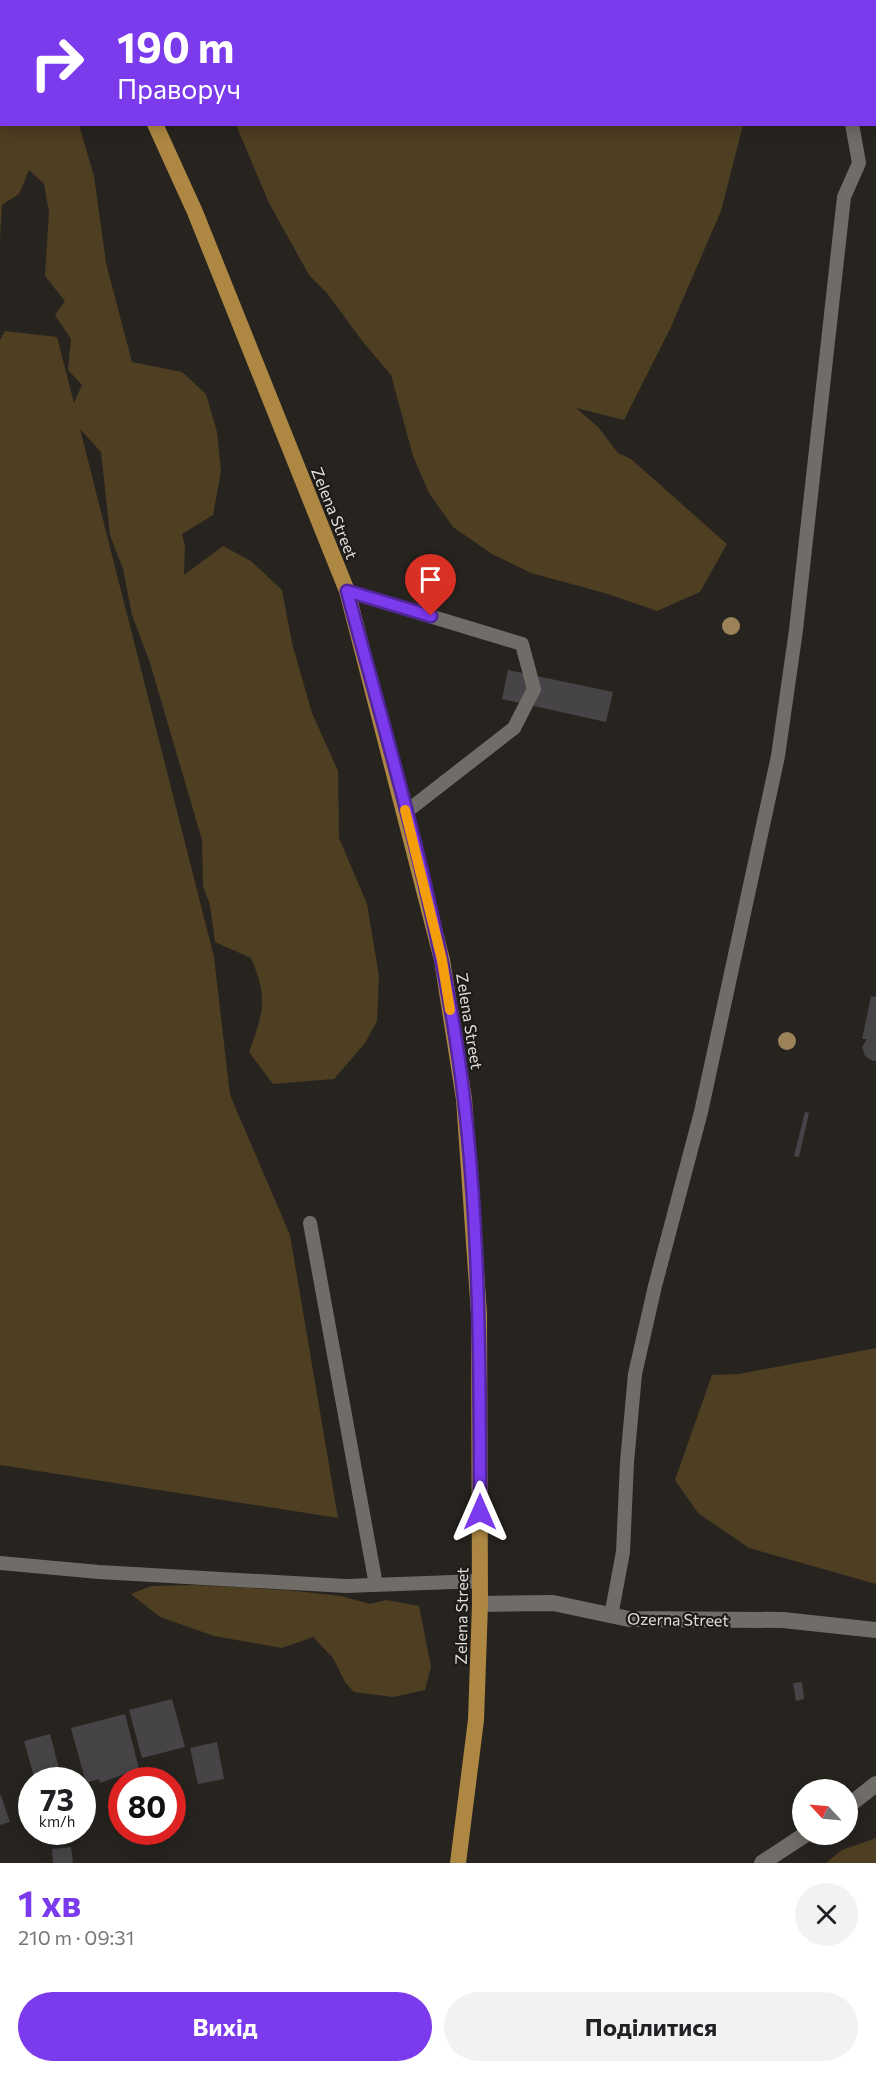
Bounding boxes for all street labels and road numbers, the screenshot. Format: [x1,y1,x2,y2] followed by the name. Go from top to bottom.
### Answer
[308,464,362,562] street label: Zelena Street
[453,971,487,1071] street label: Zelena Street
[451,1567,471,1665] street label: Zelena Street
[627,1609,729,1629] street label: Ozerna Street

